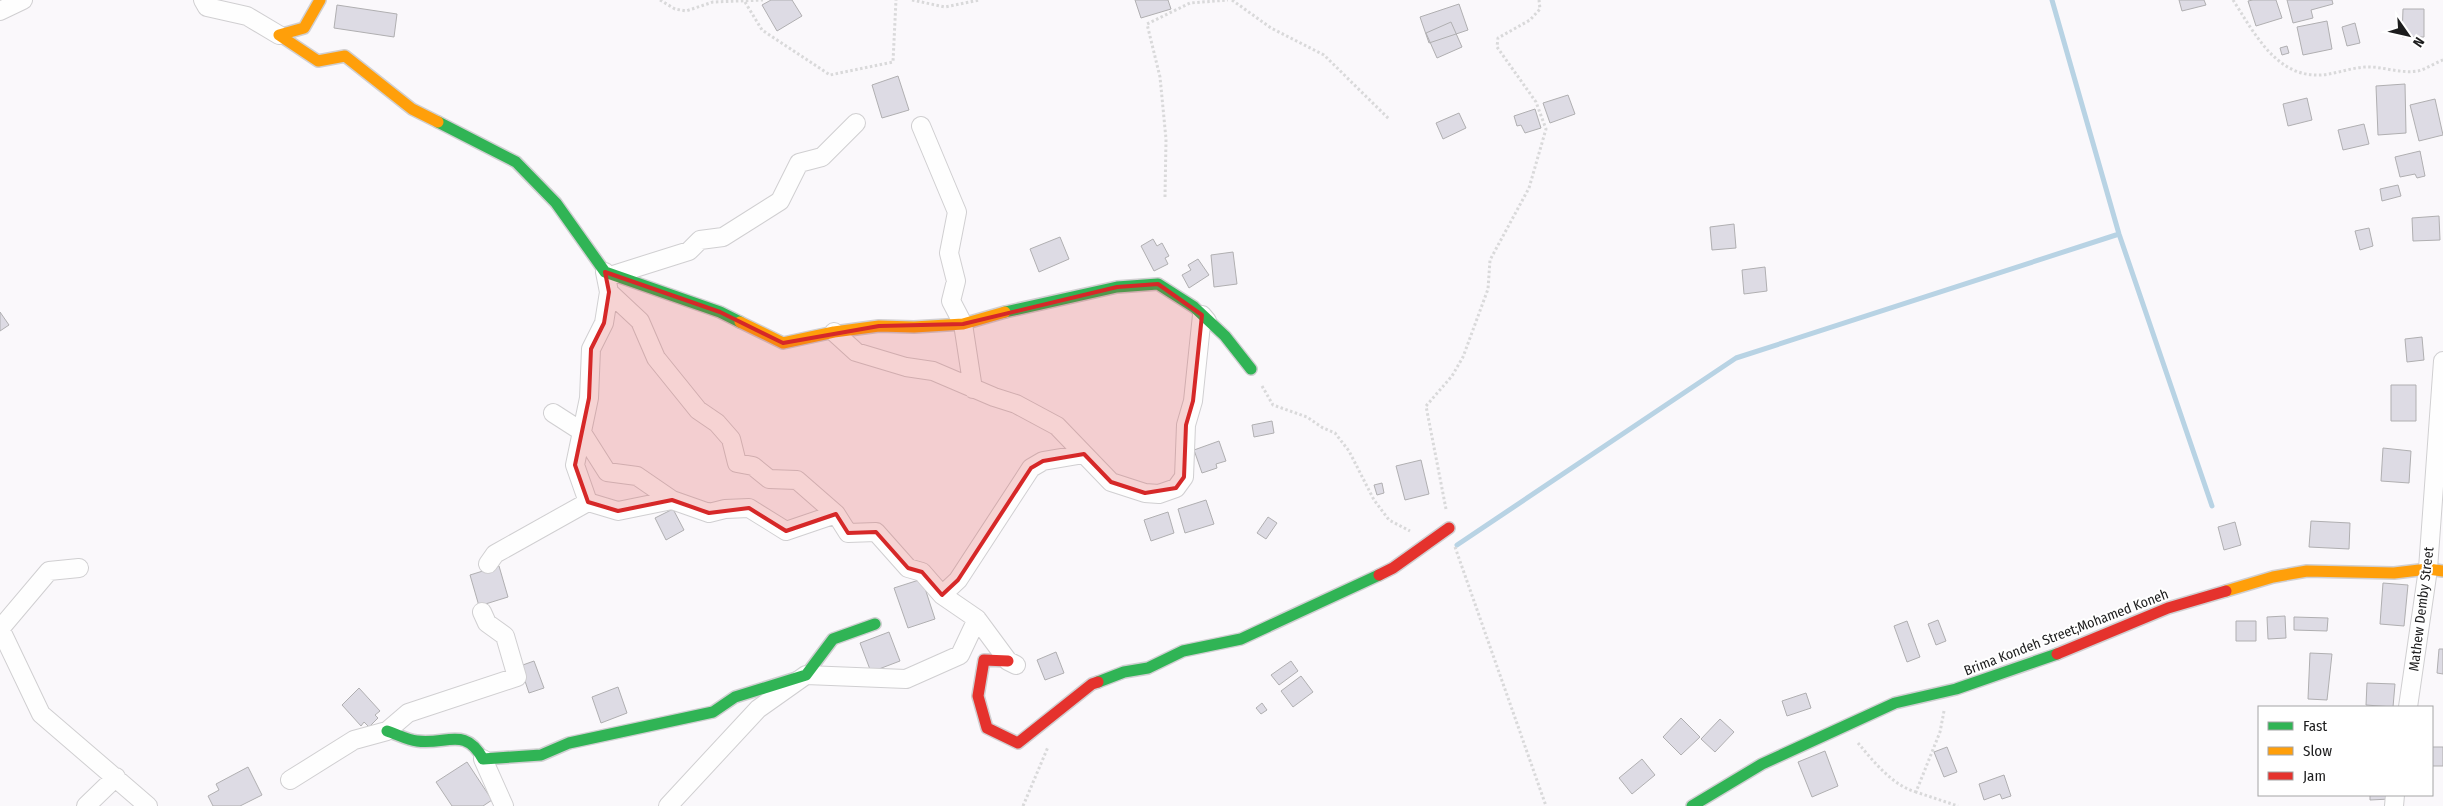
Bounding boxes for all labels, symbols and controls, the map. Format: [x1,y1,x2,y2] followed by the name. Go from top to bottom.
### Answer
[2383,10,2433,60] north arrow
[2409,34,2428,50] text: N
[2405,545,2438,672] street label: Mathew Demby Street
[1961,586,2171,679] street label: Brima Kondeh Street;Mohamed Koneh
[2258,706,2433,796] legend
[2303,717,2327,735] text: Fast
[2303,742,2332,760] text: Slow
[2303,767,2326,785] text: Jam

